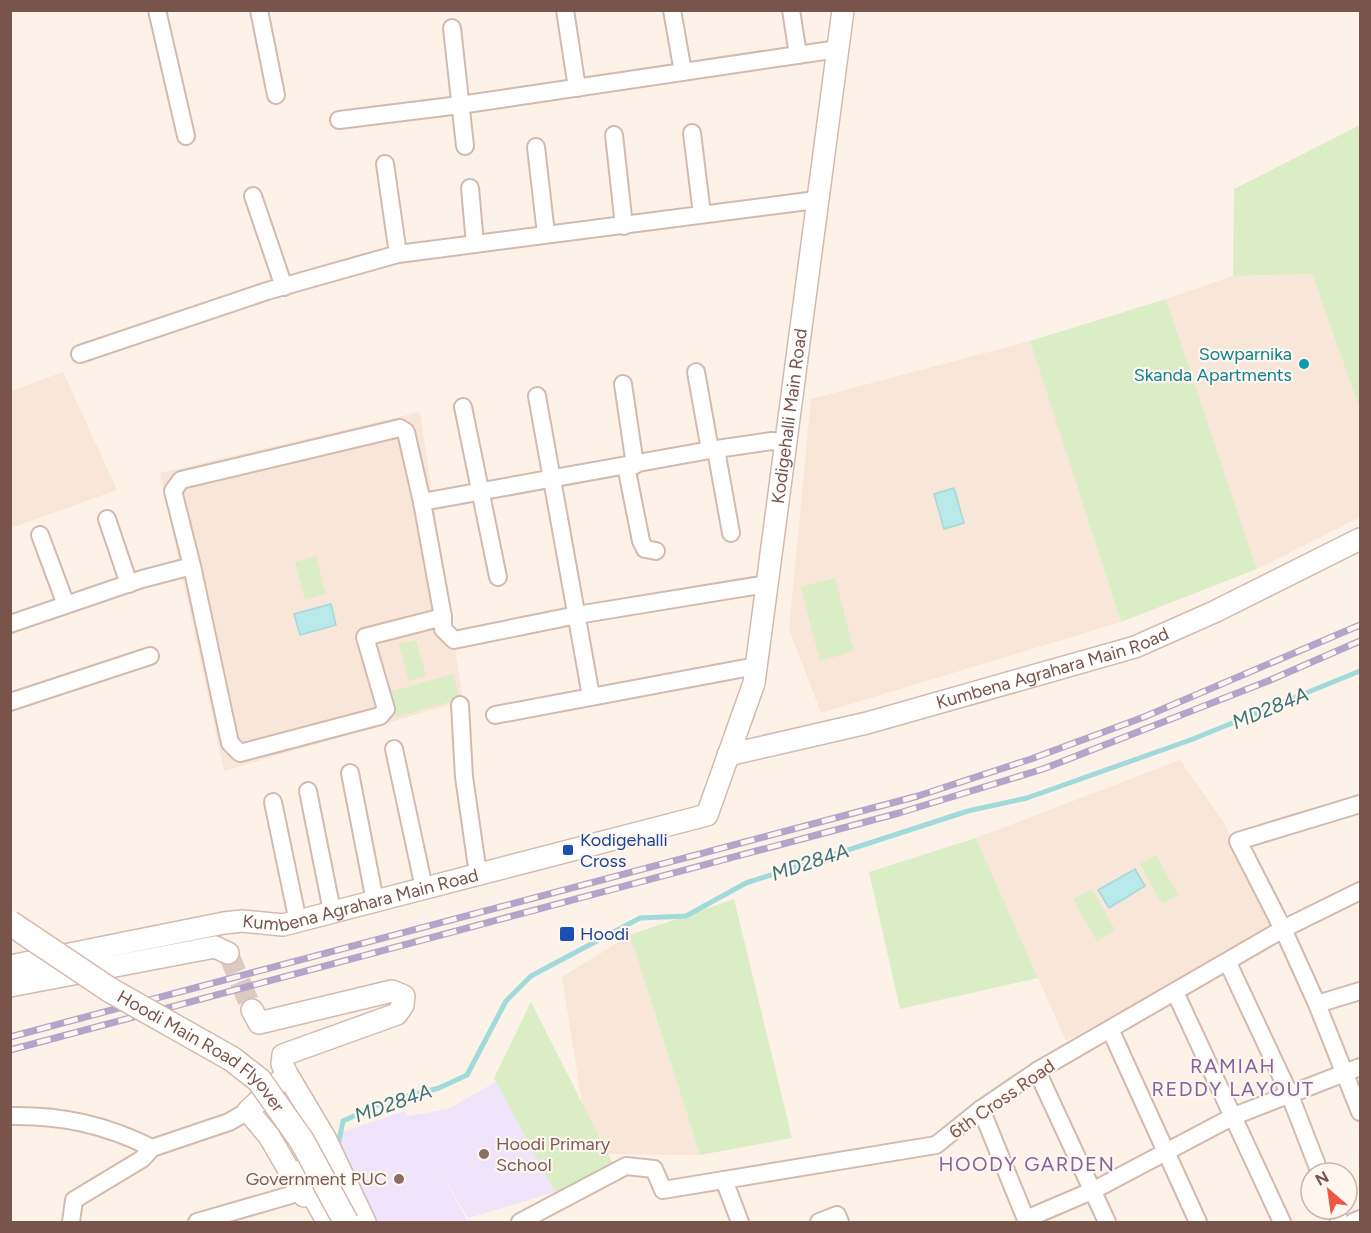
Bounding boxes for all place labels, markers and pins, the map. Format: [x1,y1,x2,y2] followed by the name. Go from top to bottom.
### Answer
[1134,343,1292,386] place label: Sowparnika Skanda Apartments
[1297,357,1311,371] marker: Sowparnika Skanda Apartments
[580,829,668,872] place label: Kodigehalli Cross
[561,843,575,857] marker: Kodigehalli Cross
[580,923,629,945] place label: Hoodi
[558,925,576,943] marker: Hoodi
[496,1133,611,1176] place label: Hoodi Primary School
[477,1147,491,1161] marker: Hoodi Primary School
[245,1168,387,1190] place label: Government PUC
[392,1172,406,1186] marker: Government PUC

